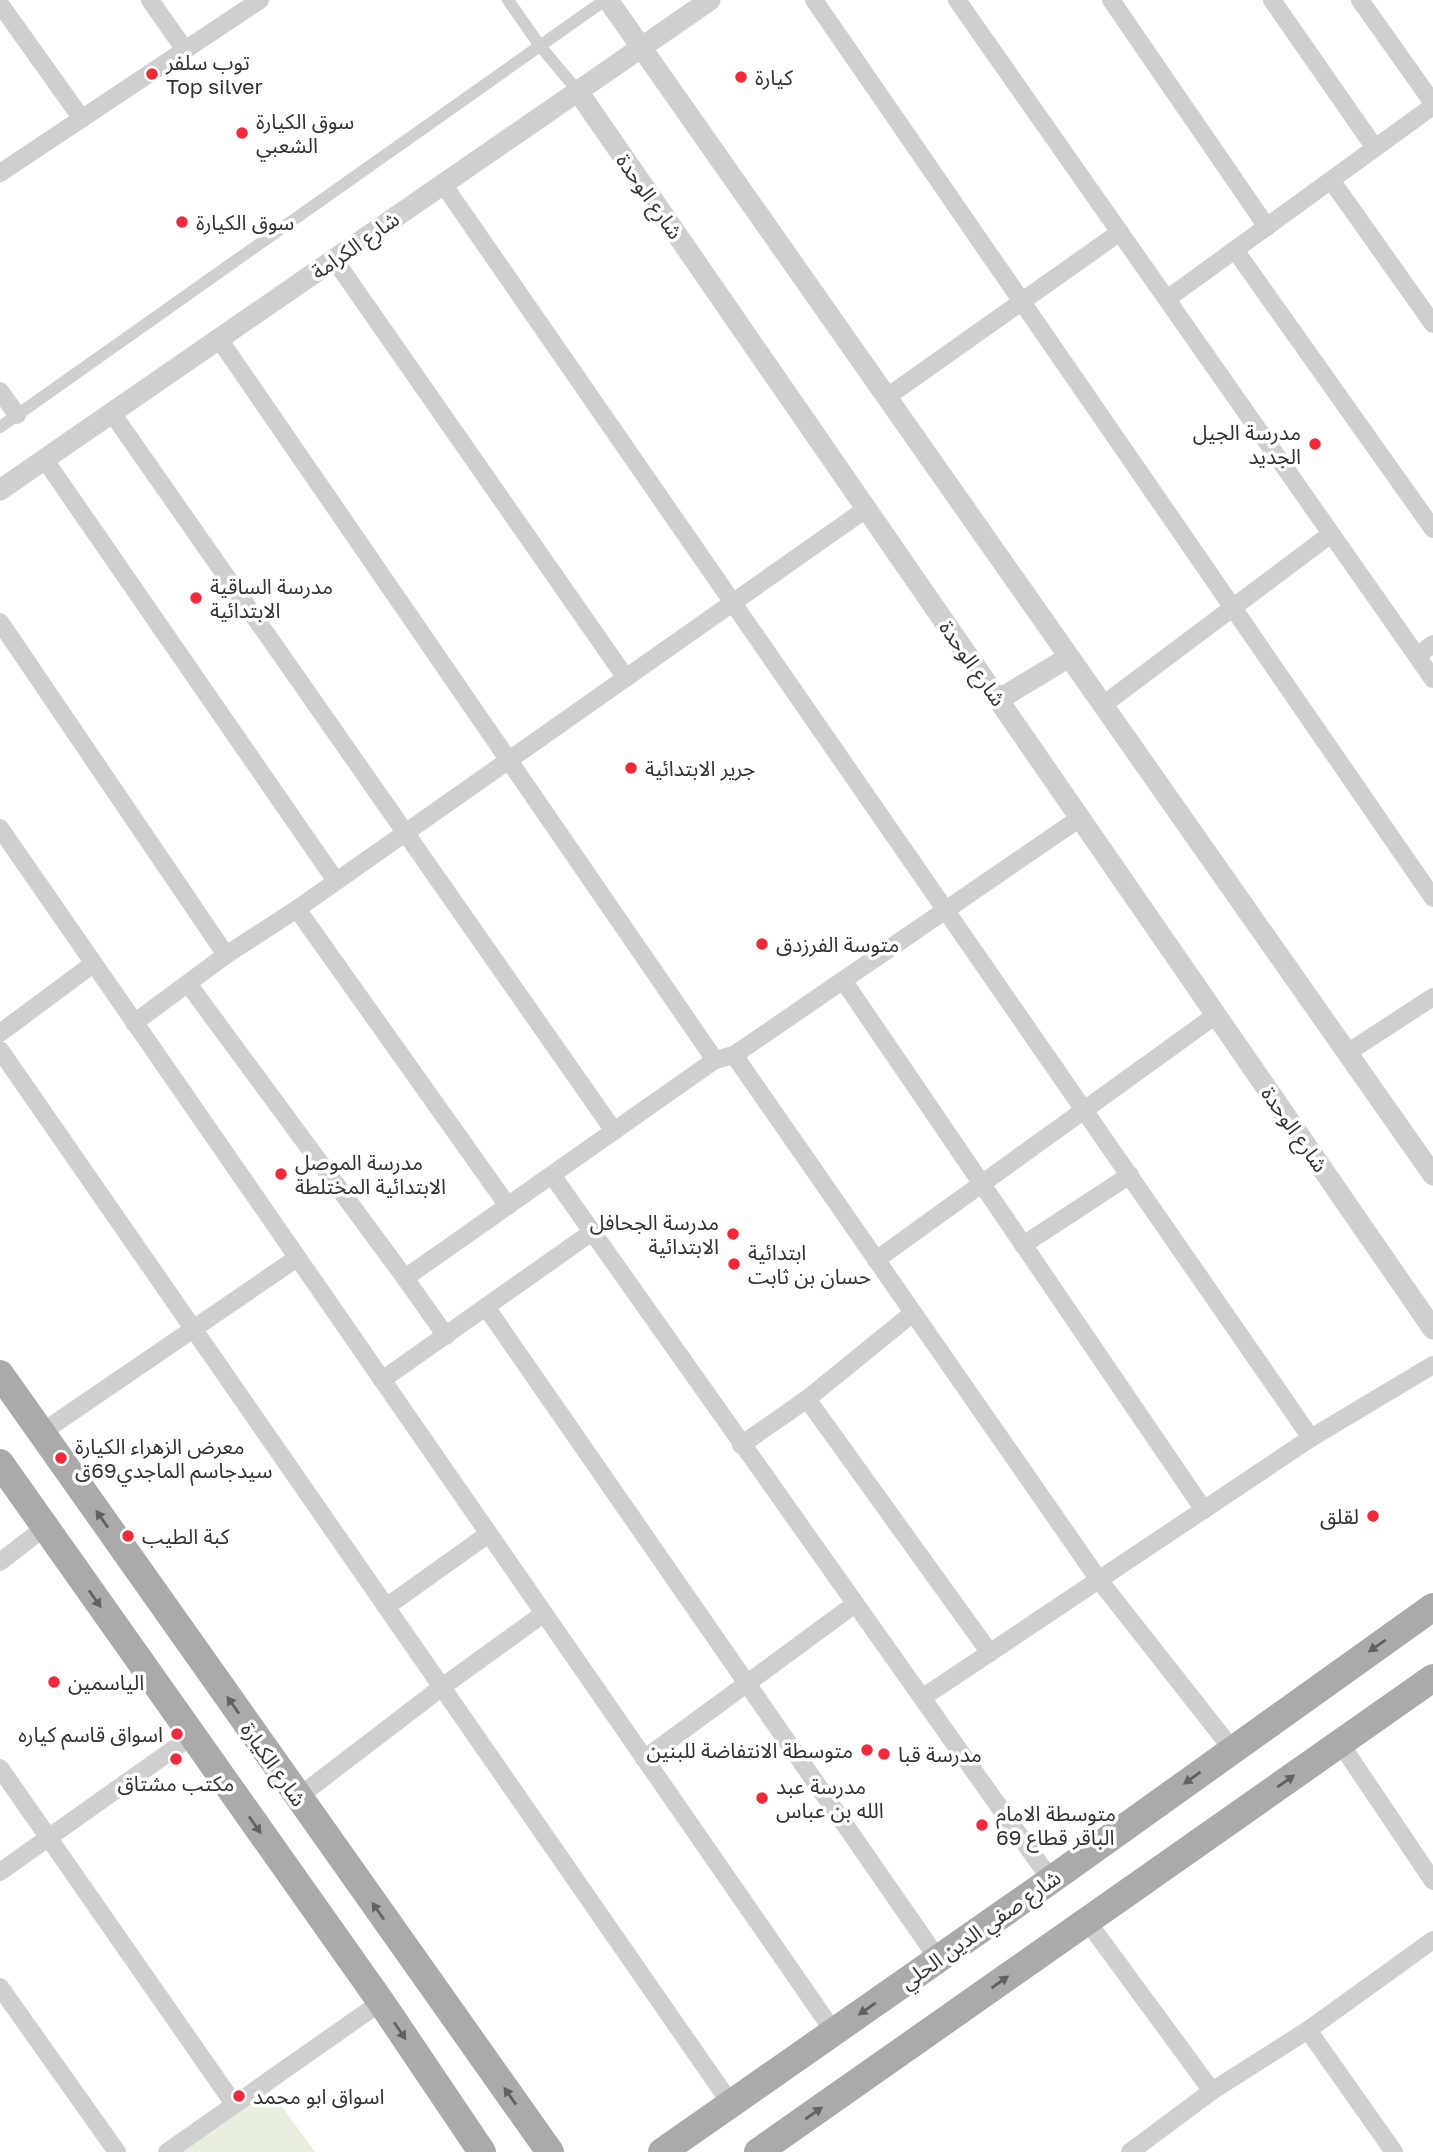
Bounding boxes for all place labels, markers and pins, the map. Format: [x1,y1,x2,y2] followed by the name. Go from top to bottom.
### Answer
[165,49,263,99] place label: توب سلفر Top silver
[755,64,793,90] place label: كيارة
[144,66,160,82] marker: توب سلفر Top silver
[733,69,749,85] marker: كيارة
[256,108,354,162] place label: سوق الكيارة الشعبي
[234,125,250,141] marker: سوق الكيارة الشعبي
[196,209,294,235] place label: سوق الكيارة
[174,214,190,230] marker: سوق الكيارة
[1193,419,1301,469] place label: مدرسة الجيل الجديد
[1307,436,1323,452] marker: مدرسة الجيل الجديد
[210,573,333,623] place label: مدرسة الساقية الابتدائية
[188,590,204,606] marker: مدرسة الساقية الابتدائية
[645,755,755,781] place label: جرير الابتدائية
[623,760,639,776] marker: جرير الابتدائية
[776,931,899,957] place label: متوسة الفرزدق
[754,936,770,952] marker: متوسة الفرزدق
[295,1149,446,1199] place label: مدرسة الموصل الابتدائية المختلطة
[273,1166,289,1182] marker: مدرسة الموصل الابتدائية المختلطة
[590,1209,719,1259] place label: مدرسة الجحافل الابتدائية
[725,1226,741,1242] marker: مدرسة الجحافل الابتدائية
[748,1239,871,1289] place label: ابتدائية حسان بن ثابت
[726,1256,742,1272] marker: ابتدائية حسان بن ثابت
[75,1433,272,1487] place label: معرض الزهراء الكيارة سيدجاسم الماجدي69ق
[53,1450,69,1466] marker: معرض الزهراء الكيارة سيدجاسم الماجدي69ق
[1320,1503,1359,1530] place label: لقلق
[1365,1508,1381,1524] marker: لقلق
[142,1523,230,1549] place label: كبة الطيب
[120,1528,136,1544] marker: كبة الطيب
[68,1669,144,1695] place label: الياسمين
[46,1674,62,1690] marker: الياسمين
[18,1721,163,1750] place label: اسواق قاسم كياره
[169,1726,185,1742] marker: اسواق قاسم كياره
[646,1737,853,1763] place label: متوسطة الانتفاضة للبنين
[898,1741,982,1767] place label: مدرسة قبا
[859,1742,875,1758] marker: متوسطة الانتفاضة للبنين
[876,1746,892,1762] marker: مدرسة قبا
[168,1751,184,1767] marker: مكتب مشتاق
[118,1770,234,1796] place label: مكتب مشتاق
[776,1773,884,1823] place label: مدرسة عبد الله بن عباس
[754,1790,770,1806] marker: مدرسة عبد الله بن عباس
[996,1800,1116,1853] place label: متوسطة الامام الباقر قطاع 69
[974,1817,990,1833] marker: متوسطة الامام الباقر قطاع 69
[253,2083,384,2109] place label: اسواق ابو محمد
[231,2088,247,2104] marker: اسواق ابو محمد

